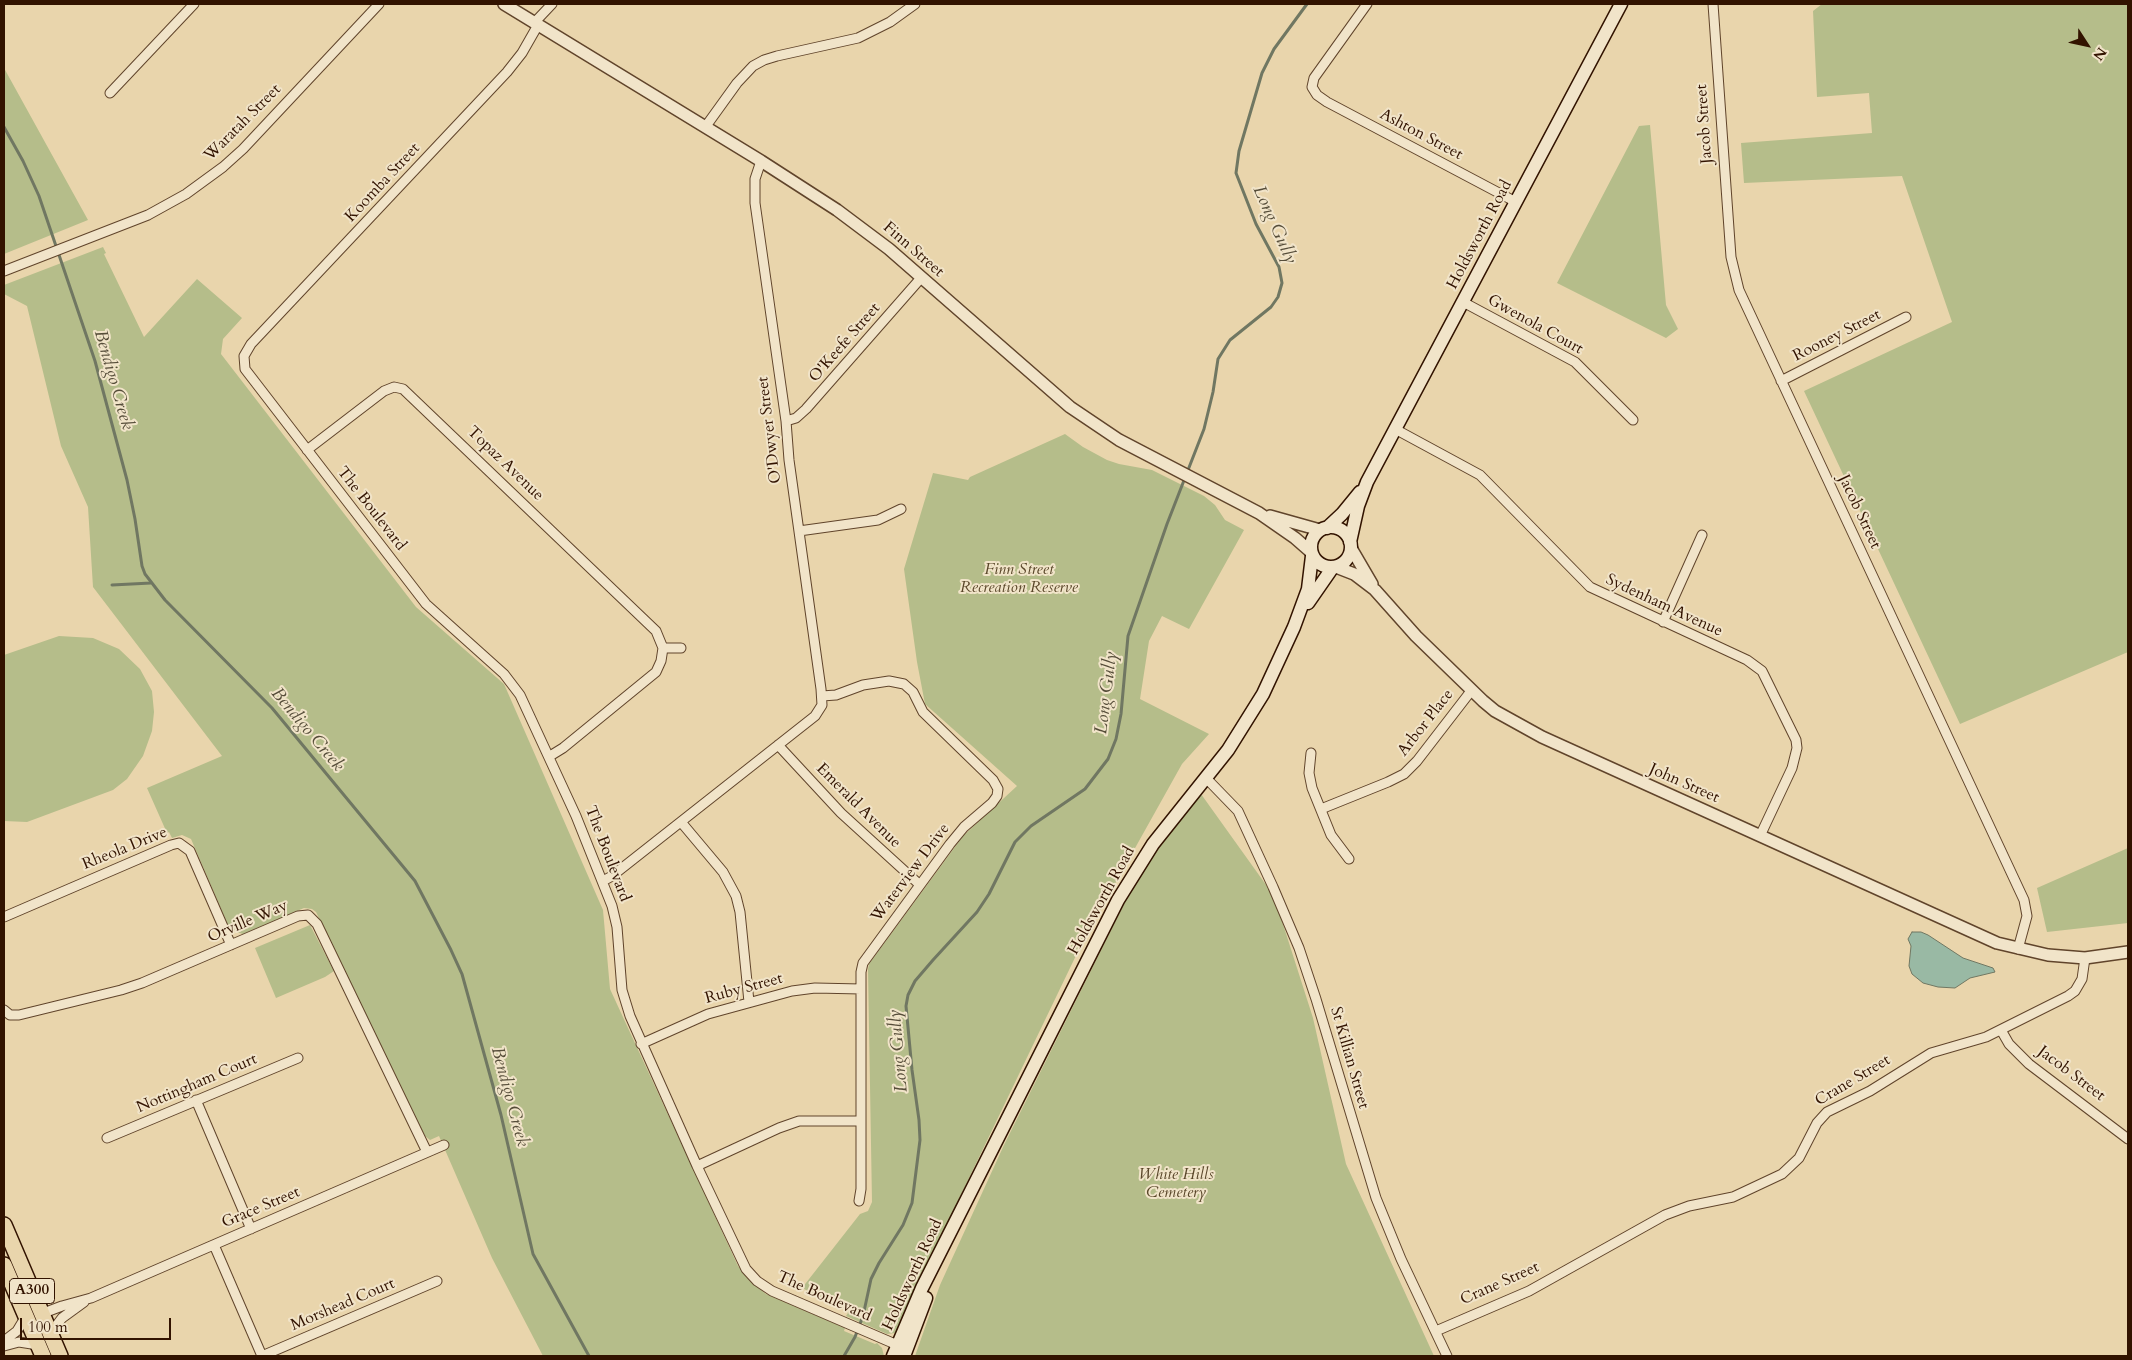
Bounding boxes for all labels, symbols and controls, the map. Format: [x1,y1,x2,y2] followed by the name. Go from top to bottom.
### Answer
[2062,20,2112,70] north arrow
[2088,43,2111,64] text: N
[201,81,285,165] street label: Waratah Street
[1693,84,1717,164] street label: Jacob Street
[1376,105,1466,165] street label: Ashton Street
[342,140,424,226] street label: Koomba Street
[1443,177,1517,293] street label: Holdsworth Road
[1247,183,1301,267] water label: Long Gully
[879,218,947,282] street label: Finn Street
[1484,291,1586,359] street label: Gwenola Court
[805,299,885,387] street label: O'Keefe Street
[1790,306,1884,366] street label: Rooney Street
[88,328,138,432] water label: Bendigo Creek
[754,375,786,485] street label: O'Dwyer Street
[463,423,547,505] street label: Topaz Avenue
[332,463,410,555] street label: The Boulevard
[1833,472,1885,552] street label: Jacob Street
[960,560,1078,598] park label: Finn Street Recreation Reserve
[1603,571,1725,641] street label: Sydenham Avenue
[1091,650,1123,736] water label: Long Gully
[266,684,348,776] water label: Bendigo Creek
[1394,686,1458,760] street label: Arbor Place
[812,760,904,852] street label: Emerald Avenue
[1646,760,1722,808] street label: John Street
[580,803,634,905] street label: The Boulevard
[868,820,954,926] street label: Waterview Drive
[80,823,170,875] street label: Rheola Drive
[1064,844,1140,958] street label: Holdsworth Road
[205,897,291,947] street label: Orville Way
[703,969,785,1009] street label: Ruby Street
[1325,1005,1373,1111] street label: St Killian Street
[885,1009,913,1093] water label: Long Gully
[2033,1042,2109,1106] street label: Jacob Street
[485,1045,533,1149] water label: Bendigo Creek
[134,1050,260,1118] street label: Nottingham Court
[1812,1051,1894,1111] street label: Crane Street
[1138,1165,1214,1203] park label: White Hills Cemetery
[219,1183,303,1233] street label: Grace Street
[879,1216,947,1334] street label: Holdsworth Road
[1458,1258,1542,1310] street label: Crane Street
[774,1268,874,1326] street label: The Boulevard
[288,1274,398,1336] street label: Morshead Court
[10,1278,54,1304] road number: A300
[22,1308,174,1340] scale bar
[28,1317,68,1337] text: 100 m

